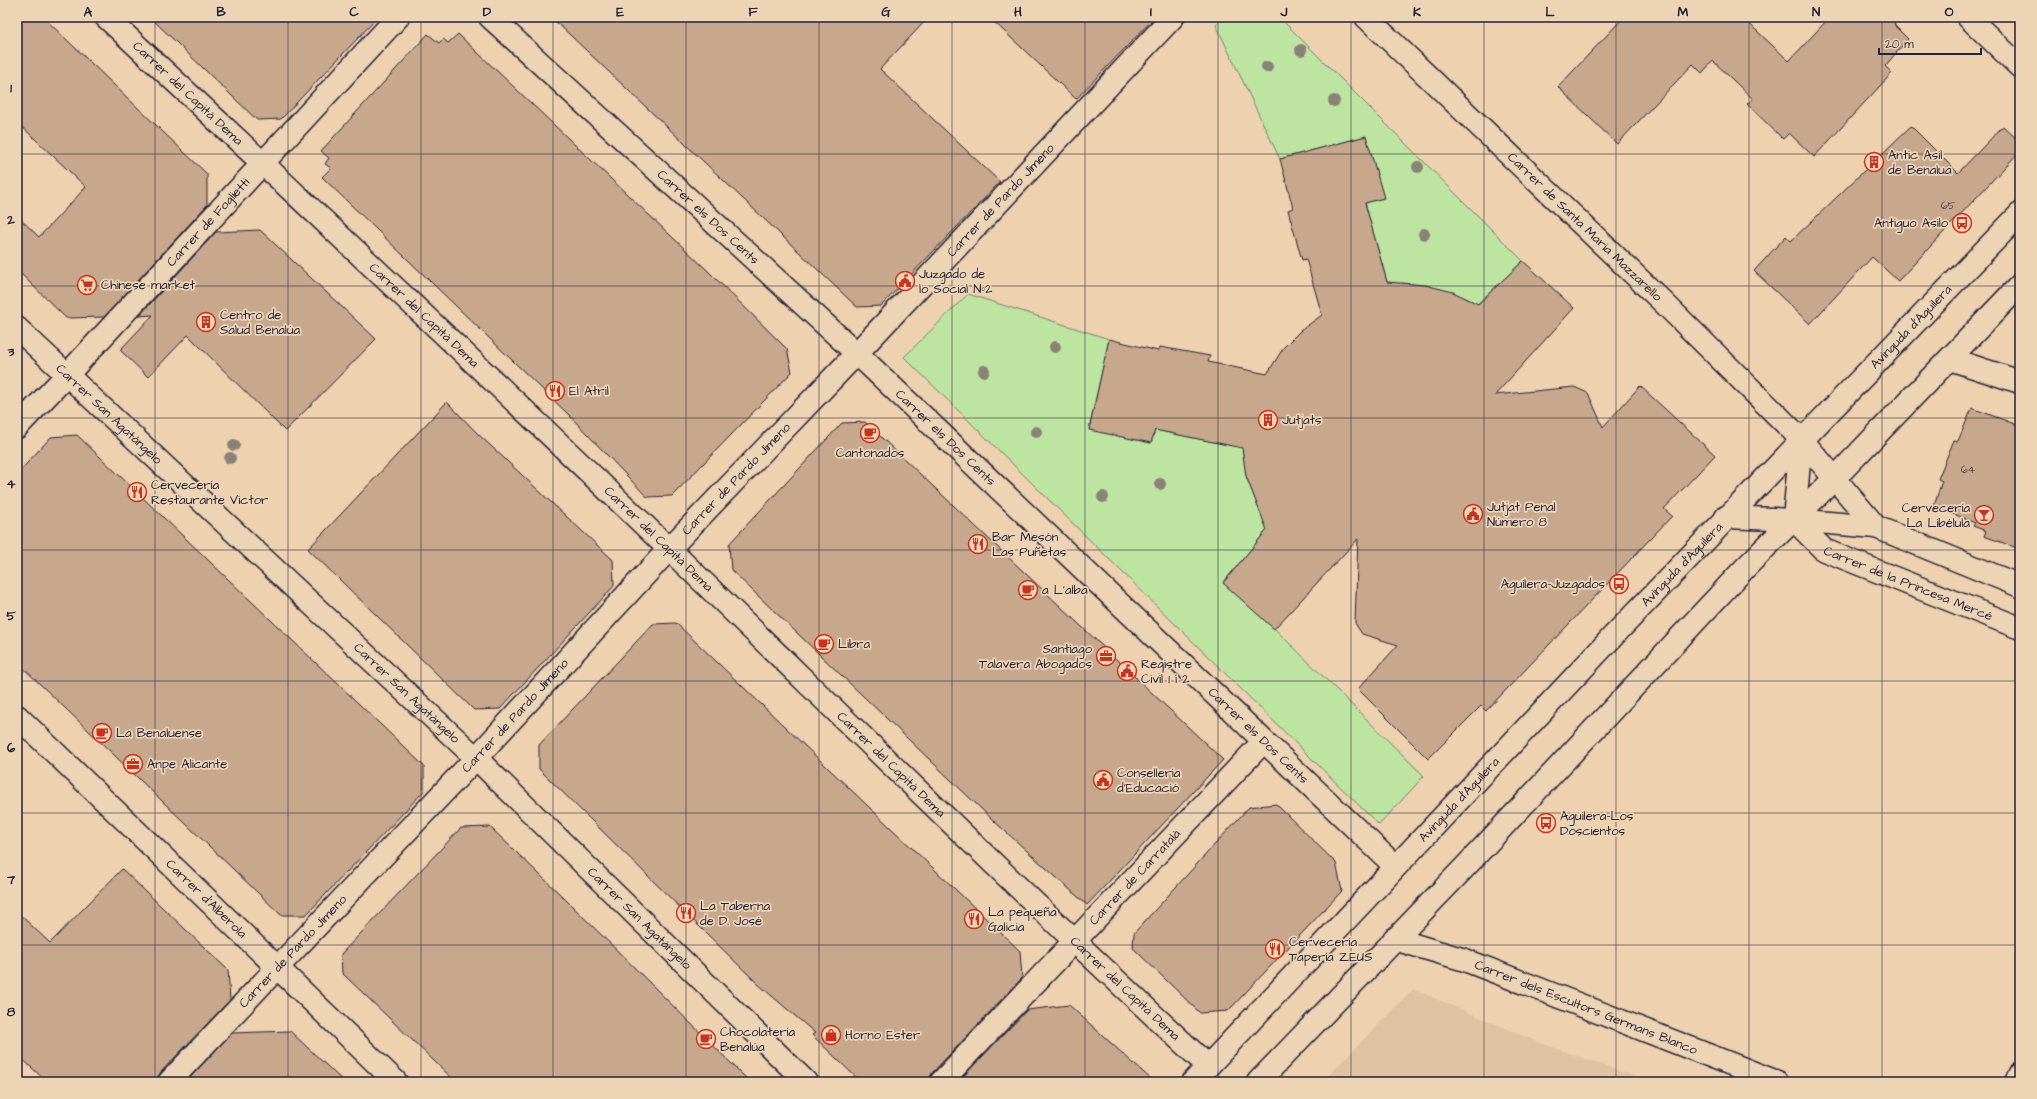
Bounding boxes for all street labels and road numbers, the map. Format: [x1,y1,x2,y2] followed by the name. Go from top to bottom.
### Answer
[129,37,247,150] street label: Carrer del Capità Dema
[943,139,1059,261] street label: Carrer de Pardo Jimeno
[1503,148,1666,306] street label: Carrer de Santa Maria Mazzarello
[653,166,763,269] street label: Carrer els Dos Cents
[162,174,254,271] street label: Carrer de Foglietti
[365,259,483,372] street label: Carrer del Capità Dema
[1866,281,1956,373] street label: Avinguda d'Aguilera
[52,360,167,469] street label: Carrer San Agatángelo
[891,385,1000,490] street label: Carrer els Dos Cents
[678,418,795,539] street label: Carrer de Pardo Jimeno
[600,482,717,596] street label: Carrer del Capità Dema
[1637,518,1727,611] street label: Avinguda d'Aguilera
[1821,542,1995,625] street label: Carrer de la Princesa Mercé
[350,639,464,748] street label: Carrer San Agatángelo
[458,654,573,777] street label: Carrer de Pardo Jimeno
[1204,683,1313,788] street label: Carrer els Dos Cents
[833,708,950,822] street label: Carrer del Capità Dema
[1415,753,1504,846] street label: Avinguda d'Aguilera
[1085,825,1185,929] street label: Carrer de Carratalà
[162,855,251,942] street label: Carrer d'Alberola
[583,863,696,974] street label: Carrer San Agatángelo
[235,890,351,1012] street label: Carrer de Pardo Jimeno
[1066,932,1184,1045] street label: Carrer del Capità Dema
[1472,956,1701,1059] street label: Carrer dels Escultors Germans Blanco

